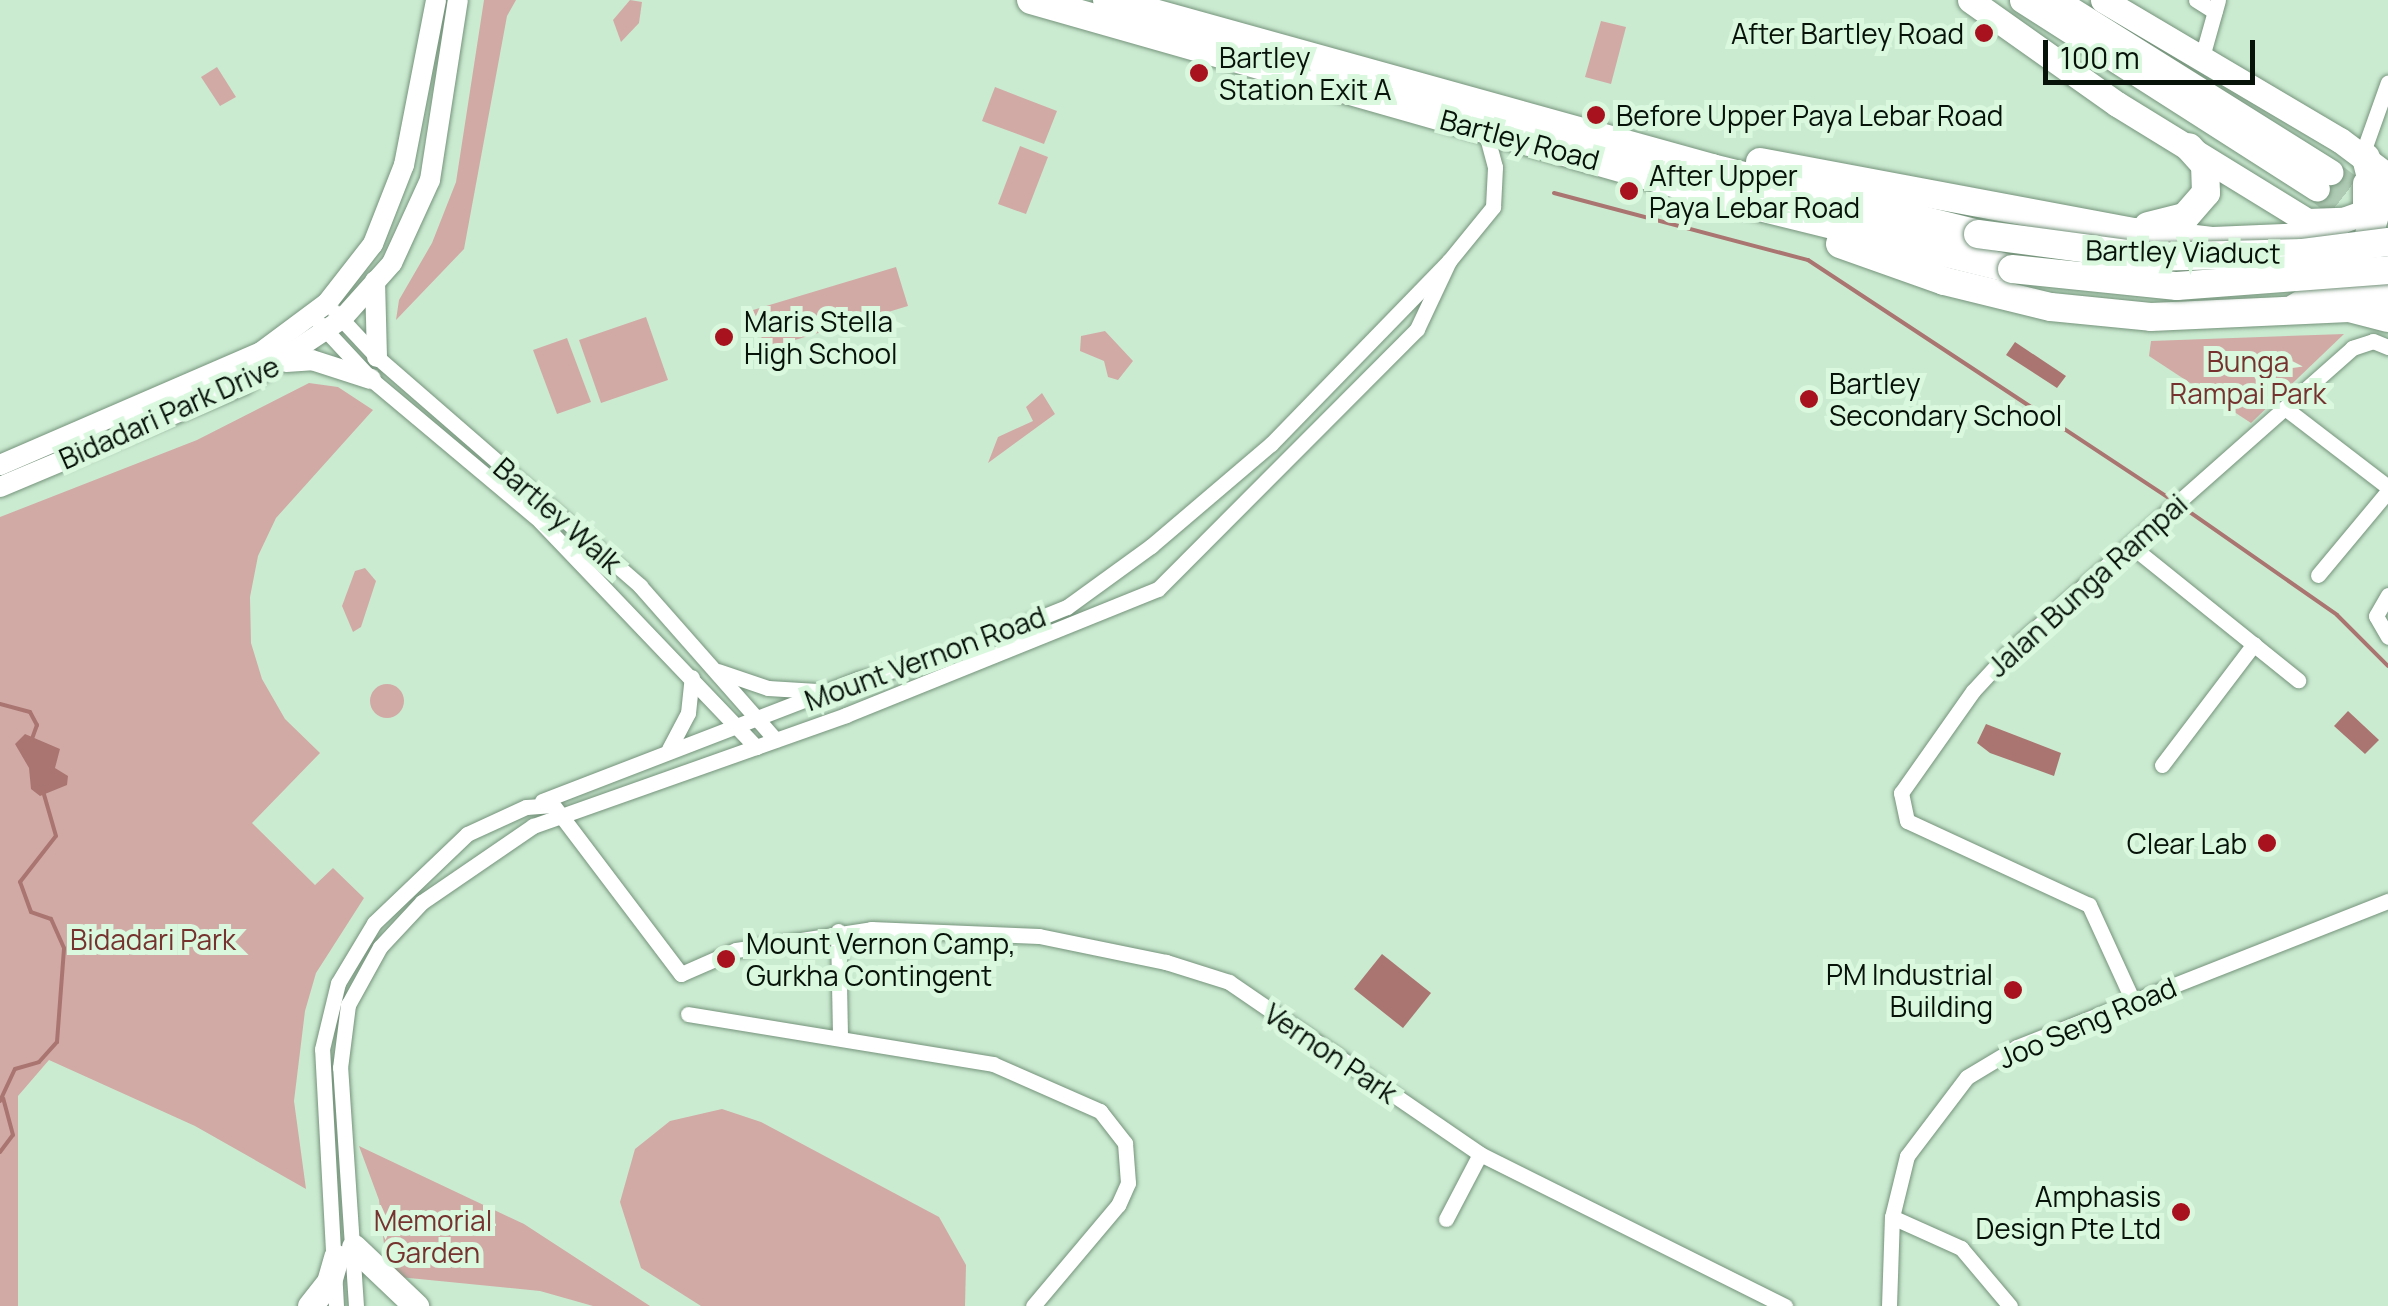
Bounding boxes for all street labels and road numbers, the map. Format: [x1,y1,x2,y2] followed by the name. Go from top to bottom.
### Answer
[1437,102,1603,176] street label: Bartley Road
[2085,232,2281,270] street label: Bartley Viaduct
[54,348,284,476] street label: Bidadari Park Drive
[487,451,629,579] street label: Bartley Walk
[1980,487,2194,683] street label: Jalan Bunga Rampai
[800,599,1050,717] street label: Mount Vernon Road
[1993,969,2181,1075] street label: Joo Seng Road
[1258,996,1404,1110] street label: Vernon Park

